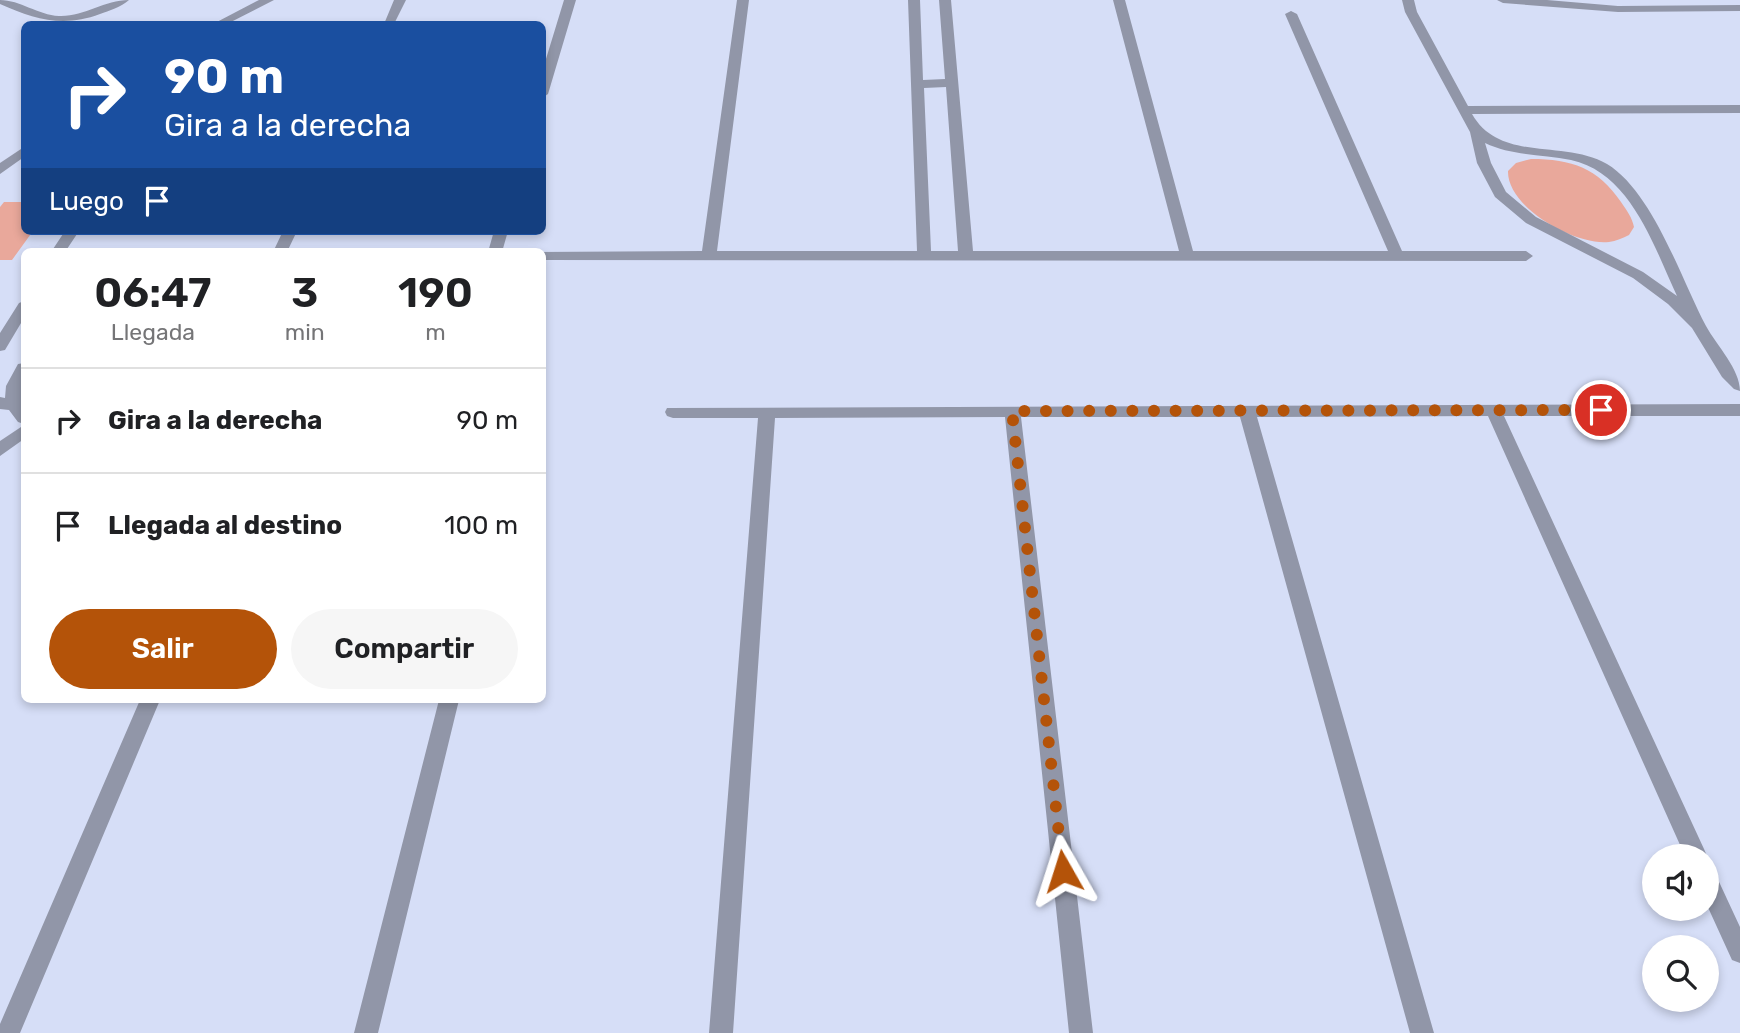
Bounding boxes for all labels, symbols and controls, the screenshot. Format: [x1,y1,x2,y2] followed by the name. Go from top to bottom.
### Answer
[164,47,284,105] text: 90 m
[49,49,140,140] icon: right
[164,106,411,144] text: Gira a la derecha
[138,182,176,220] icon: arrive
[49,186,124,217] text: Luego
[94,268,212,318] text: 06:47
[291,268,318,318] text: 3
[398,268,473,318] text: 190
[111,318,195,346] text: Llegada
[285,318,325,346] text: min
[425,318,446,346] text: m
[1571,380,1631,440] pin
[1582,391,1620,429] icon: arrive
[49,402,87,440] icon: right
[108,405,322,436] text: Gira a la derecha
[457,405,518,436] text: 90 m
[49,507,87,545] icon: arrive
[108,510,342,541] text: Llegada al destino
[444,510,518,541] text: 100 m
[49,609,277,689] button: Salir
[291,609,518,689] button: Compartir
[1026,834,1100,908] position arrow
[1642,844,1719,1012] map controls
[1642,844,1719,921] button: sound
[1642,935,1719,1012] button: search

